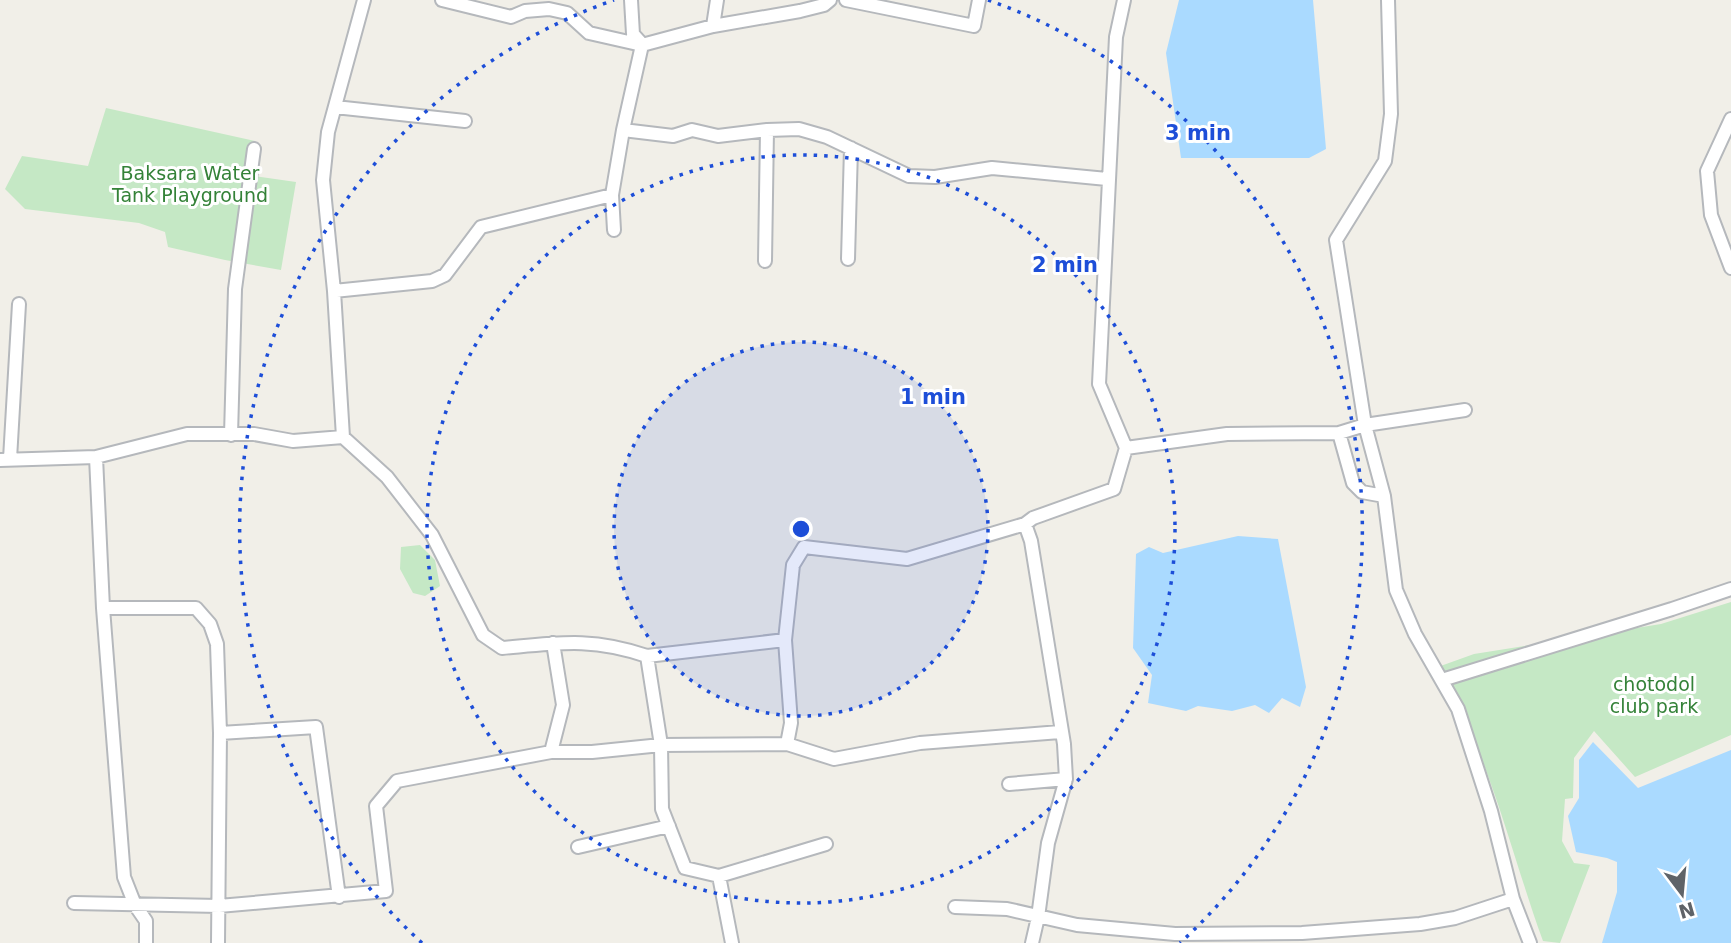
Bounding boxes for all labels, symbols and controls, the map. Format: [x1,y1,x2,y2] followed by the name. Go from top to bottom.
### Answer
[1165,121,1231,145] text: 3 min
[111,162,268,206] park label: Baksara Water Tank Playground
[1032,253,1098,277] text: 2 min
[900,385,966,409] text: 1 min
[789,517,813,541] centre of rings
[1610,673,1698,717] park label: chotodol club park
[1647,859,1717,929] north arrow
[1676,898,1697,923] text: N

